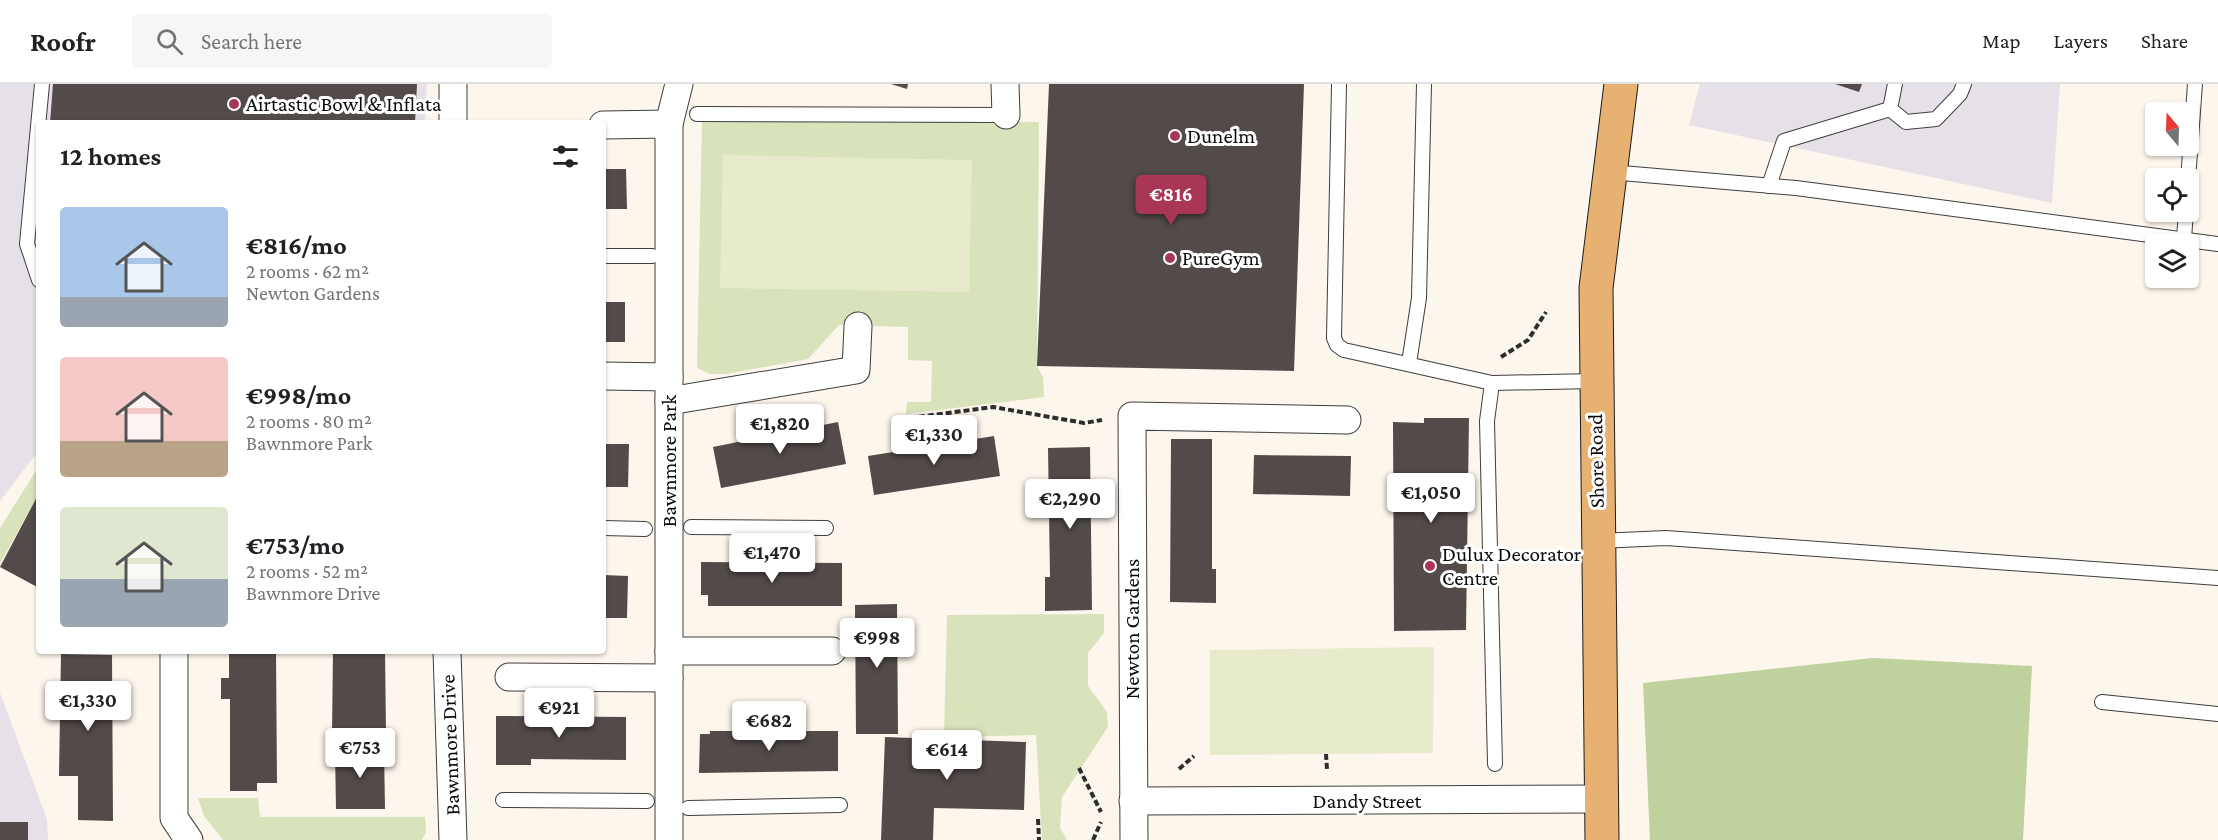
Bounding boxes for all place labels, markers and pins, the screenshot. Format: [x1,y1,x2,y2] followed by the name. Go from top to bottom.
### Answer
[246,92,442,116] place label: Airtastic Bowl & Inflata
[227,97,241,111] marker: Airtastic Bowl & Inflata
[1187,124,1255,148] place label: Dunelm
[1168,129,1182,143] marker: Dunelm
[1135,175,1207,226] pin: €816
[1182,246,1260,270] place label: PureGym
[1163,251,1177,265] marker: PureGym
[731,404,829,455] pin: €1,820
[885,415,983,466] pin: €1,330
[1382,473,1480,524] pin: €1,050
[1021,479,1119,530] pin: €2,290
[723,533,821,584] pin: €1,470
[1442,542,1582,590] place label: Dulux Decorator Centre
[1423,559,1437,573] marker: Dulux Decorator Centre
[841,618,913,669] pin: €998
[39,681,137,732] pin: €1,330
[523,688,595,739] pin: €921
[733,701,805,752] pin: €682
[324,728,396,779] pin: €753
[911,730,983,781] pin: €614

